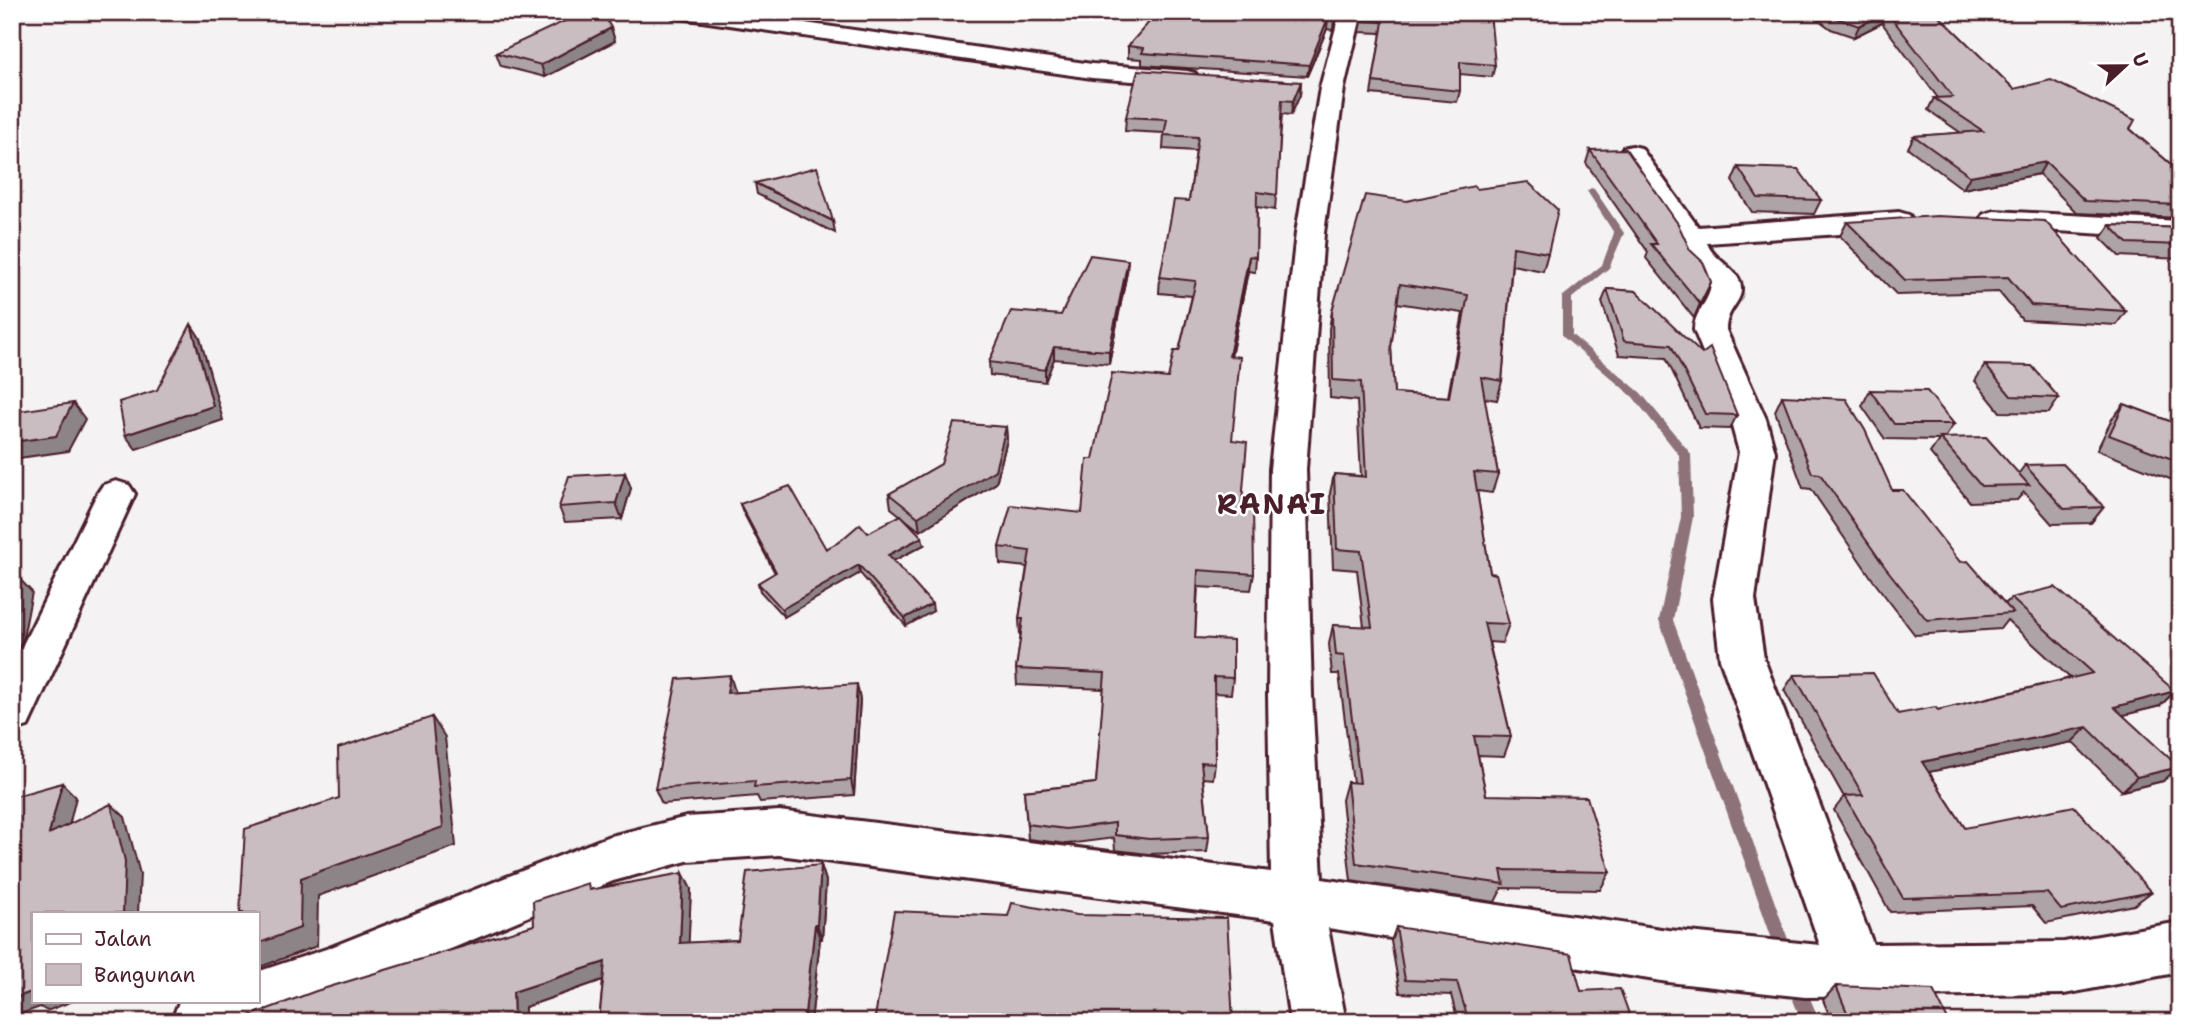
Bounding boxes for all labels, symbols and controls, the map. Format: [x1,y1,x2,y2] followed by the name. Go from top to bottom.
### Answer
[2090,32,2160,102] north arrow
[2126,49,2154,71] text: U
[1217,485,1327,523] district label: RANAI
[32,912,259,1002] legend
[94,925,152,953] text: Jalan
[94,961,195,989] text: Bangunan

